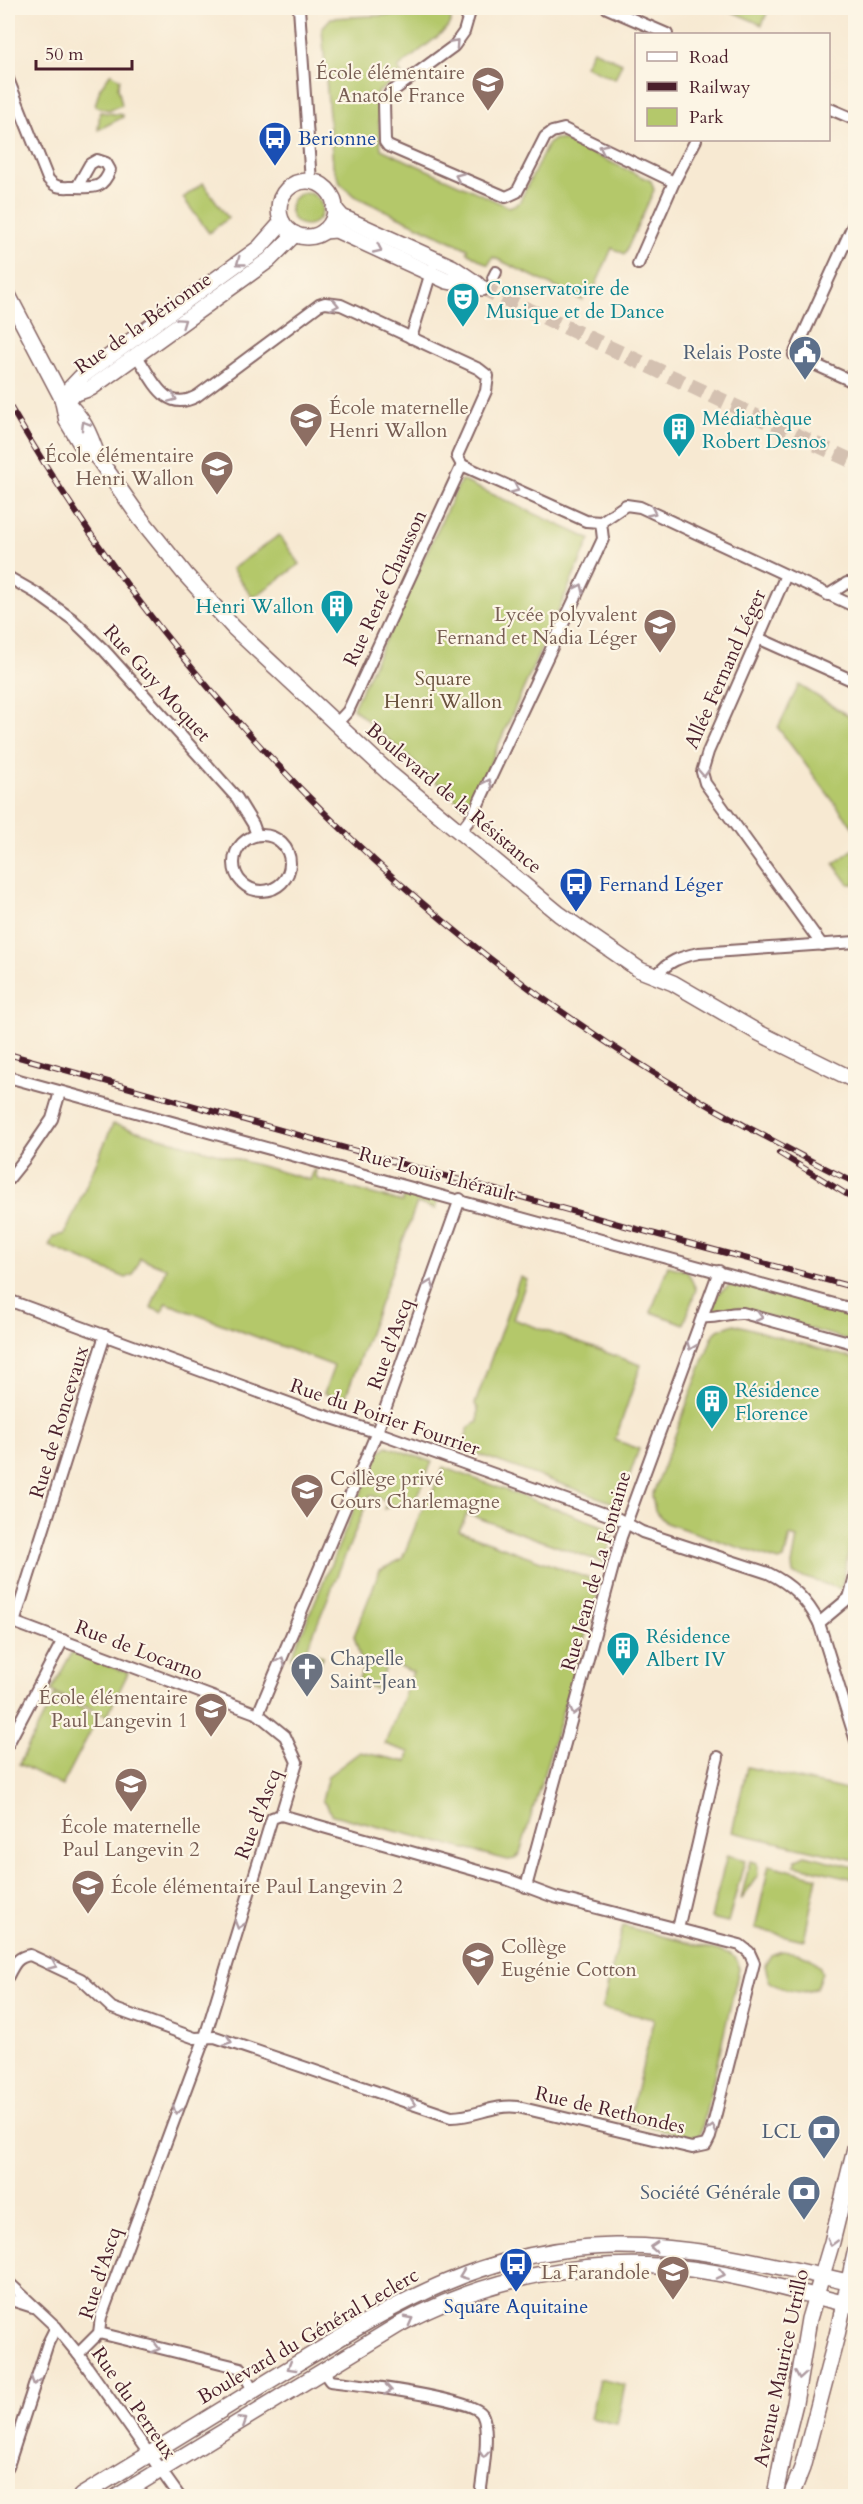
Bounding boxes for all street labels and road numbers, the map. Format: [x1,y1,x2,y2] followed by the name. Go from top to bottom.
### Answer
[69,266,217,380] street label: Rue de la Bérionne
[337,505,433,671] street label: Rue René Chausson
[678,584,773,753] street label: Allée Fernand Léger
[97,619,217,748] street label: Rue Guy Moquet
[360,716,548,880] street label: Boulevard de la Résistance
[356,1140,519,1208] street label: Rue Louis Lhérault
[361,1294,419,1393] street label: Rue d'Ascq
[23,1342,95,1502] street label: Rue de Roncevaux
[287,1372,484,1462] street label: Rue du Poirier Fourrier
[555,1468,637,1674] street label: Rue Jean de La Fontaine
[71,1613,207,1687] street label: Rue de Locarno
[228,1764,288,1863] street label: Rue d'Ascq
[532,2080,688,2140] street label: Rue de Rethondes
[72,2223,128,2322] street label: Rue d'Ascq
[192,2261,424,2411] street label: Boulevard du Général Leclerc
[747,2266,815,2469] street label: Avenue Maurice Utrillo
[85,2341,183,2465] street label: Rue du Perreux

